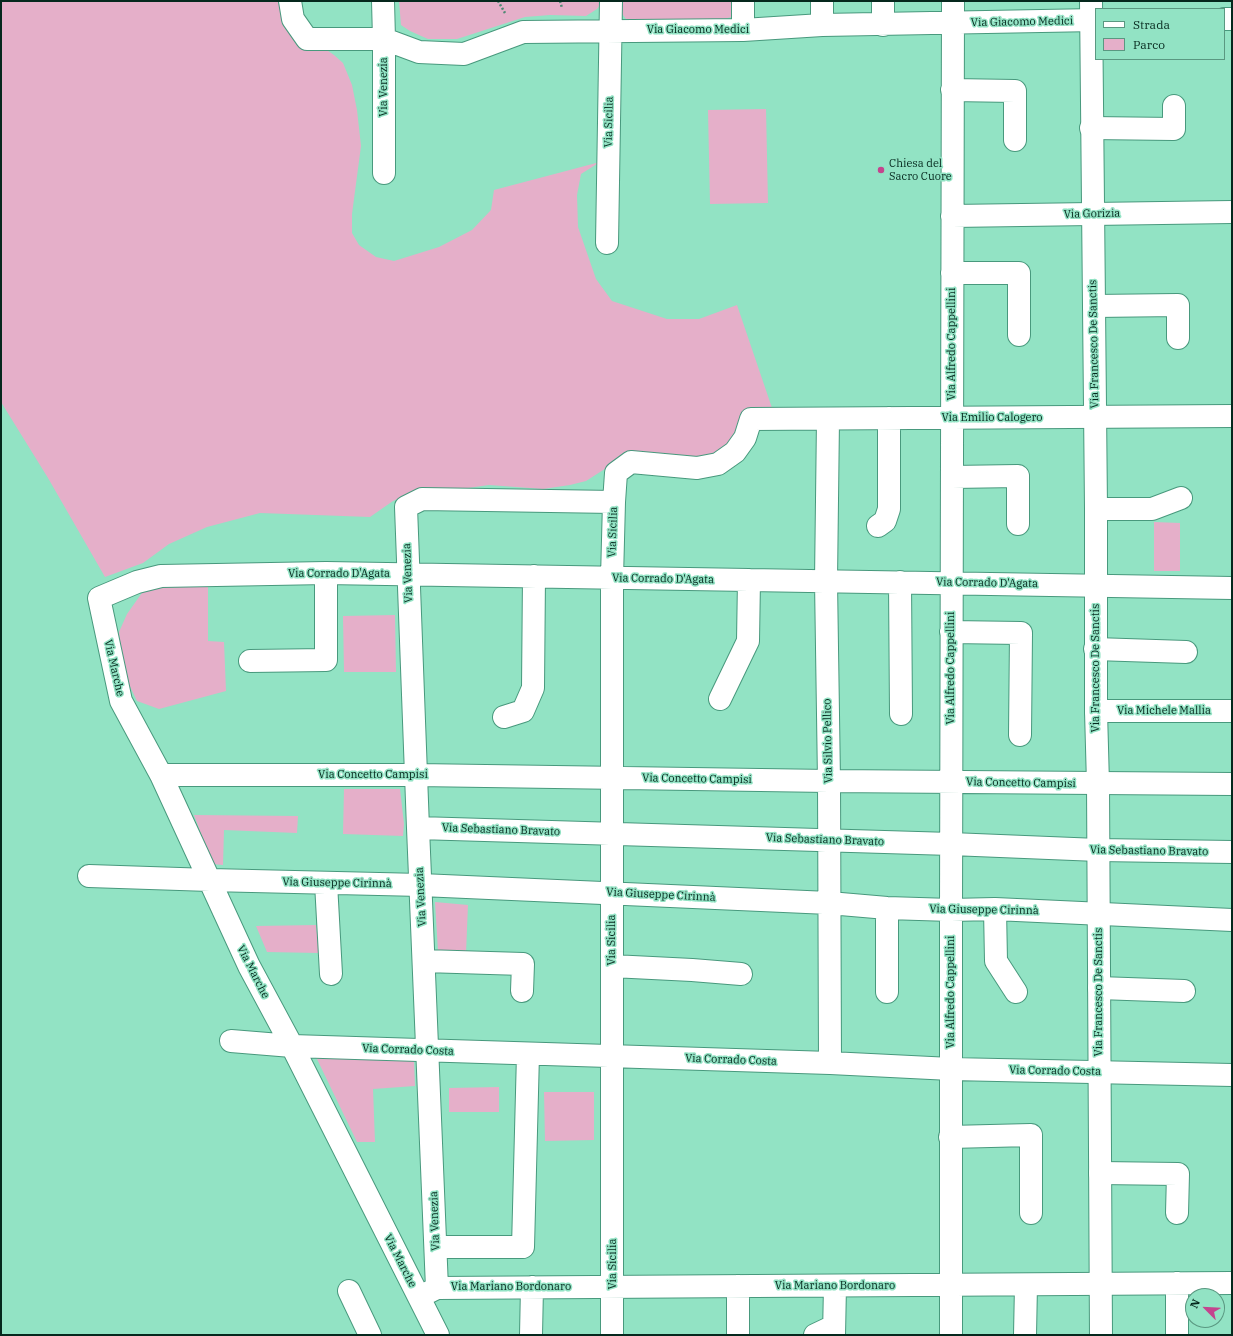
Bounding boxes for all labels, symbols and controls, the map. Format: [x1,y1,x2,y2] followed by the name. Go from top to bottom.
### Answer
[1095,8,1225,60] legend
[971,15,1073,29] street label: Via Giacomo Medici
[1133,17,1170,32] text: Strada
[647,23,749,37] street label: Via Giacomo Medici
[1133,37,1165,52] text: Parco
[377,57,391,117] street label: Via Venezia
[602,96,616,148] street label: Via Sicilia
[889,157,952,183] place label: Chiesa del Sacro Cuore
[876,165,886,175] marker: Chiesa del Sacro Cuore
[1064,207,1120,221] street label: Via Gorizia
[1086,279,1102,409] street label: Via Francesco De Sanctis
[945,287,959,401] street label: Via Alfredo Cappellini
[941,411,1043,425] street label: Via Emilio Calogero
[606,506,620,558] street label: Via Sicilia
[400,543,416,603] street label: Via Venezia
[288,567,390,581] street label: Via Corrado D'Agata
[612,572,714,586] street label: Via Corrado D'Agata
[936,576,1038,590] street label: Via Corrado D'Agata
[1089,604,1103,732] street label: Via Francesco De Sanctis
[944,611,958,725] street label: Via Alfredo Cappellini
[101,638,127,698] street label: Via Marche
[821,698,835,784] street label: Via Silvio Pellico
[1117,704,1211,718] street label: Via Michele Mallia
[318,768,428,782] street label: Via Concetto Campisi
[642,771,752,787] street label: Via Concetto Campisi
[966,775,1076,791] street label: Via Concetto Campisi
[442,821,560,839] street label: Via Sebastiano Bravato
[766,831,884,849] street label: Via Sebastiano Bravato
[1090,843,1208,859] street label: Via Sebastiano Bravato
[413,867,429,927] street label: Via Venezia
[282,875,392,891] street label: Via Giuseppe Cirinnà
[606,886,716,904] street label: Via Giuseppe Cirinnà
[929,902,1039,918] street label: Via Giuseppe Cirinnà
[605,915,619,965] street label: Via Sicilia
[1092,928,1106,1056] street label: Via Francesco De Sanctis
[944,935,958,1049] street label: Via Alfredo Cappellini
[234,943,272,1001] street label: Via Marche
[362,1042,454,1058] street label: Via Corrado Costa
[685,1052,777,1068] street label: Via Corrado Costa
[1009,1064,1101,1078] street label: Via Corrado Costa
[427,1191,443,1251] street label: Via Venezia
[381,1232,419,1290] street label: Via Marche
[606,1239,620,1289] street label: Via Sicilia
[775,1279,895,1293] street label: Via Mariano Bordonaro
[451,1280,571,1294] street label: Via Mariano Bordonaro
[1185,1288,1225,1328] north arrow
[1187,1297,1203,1310] text: N

